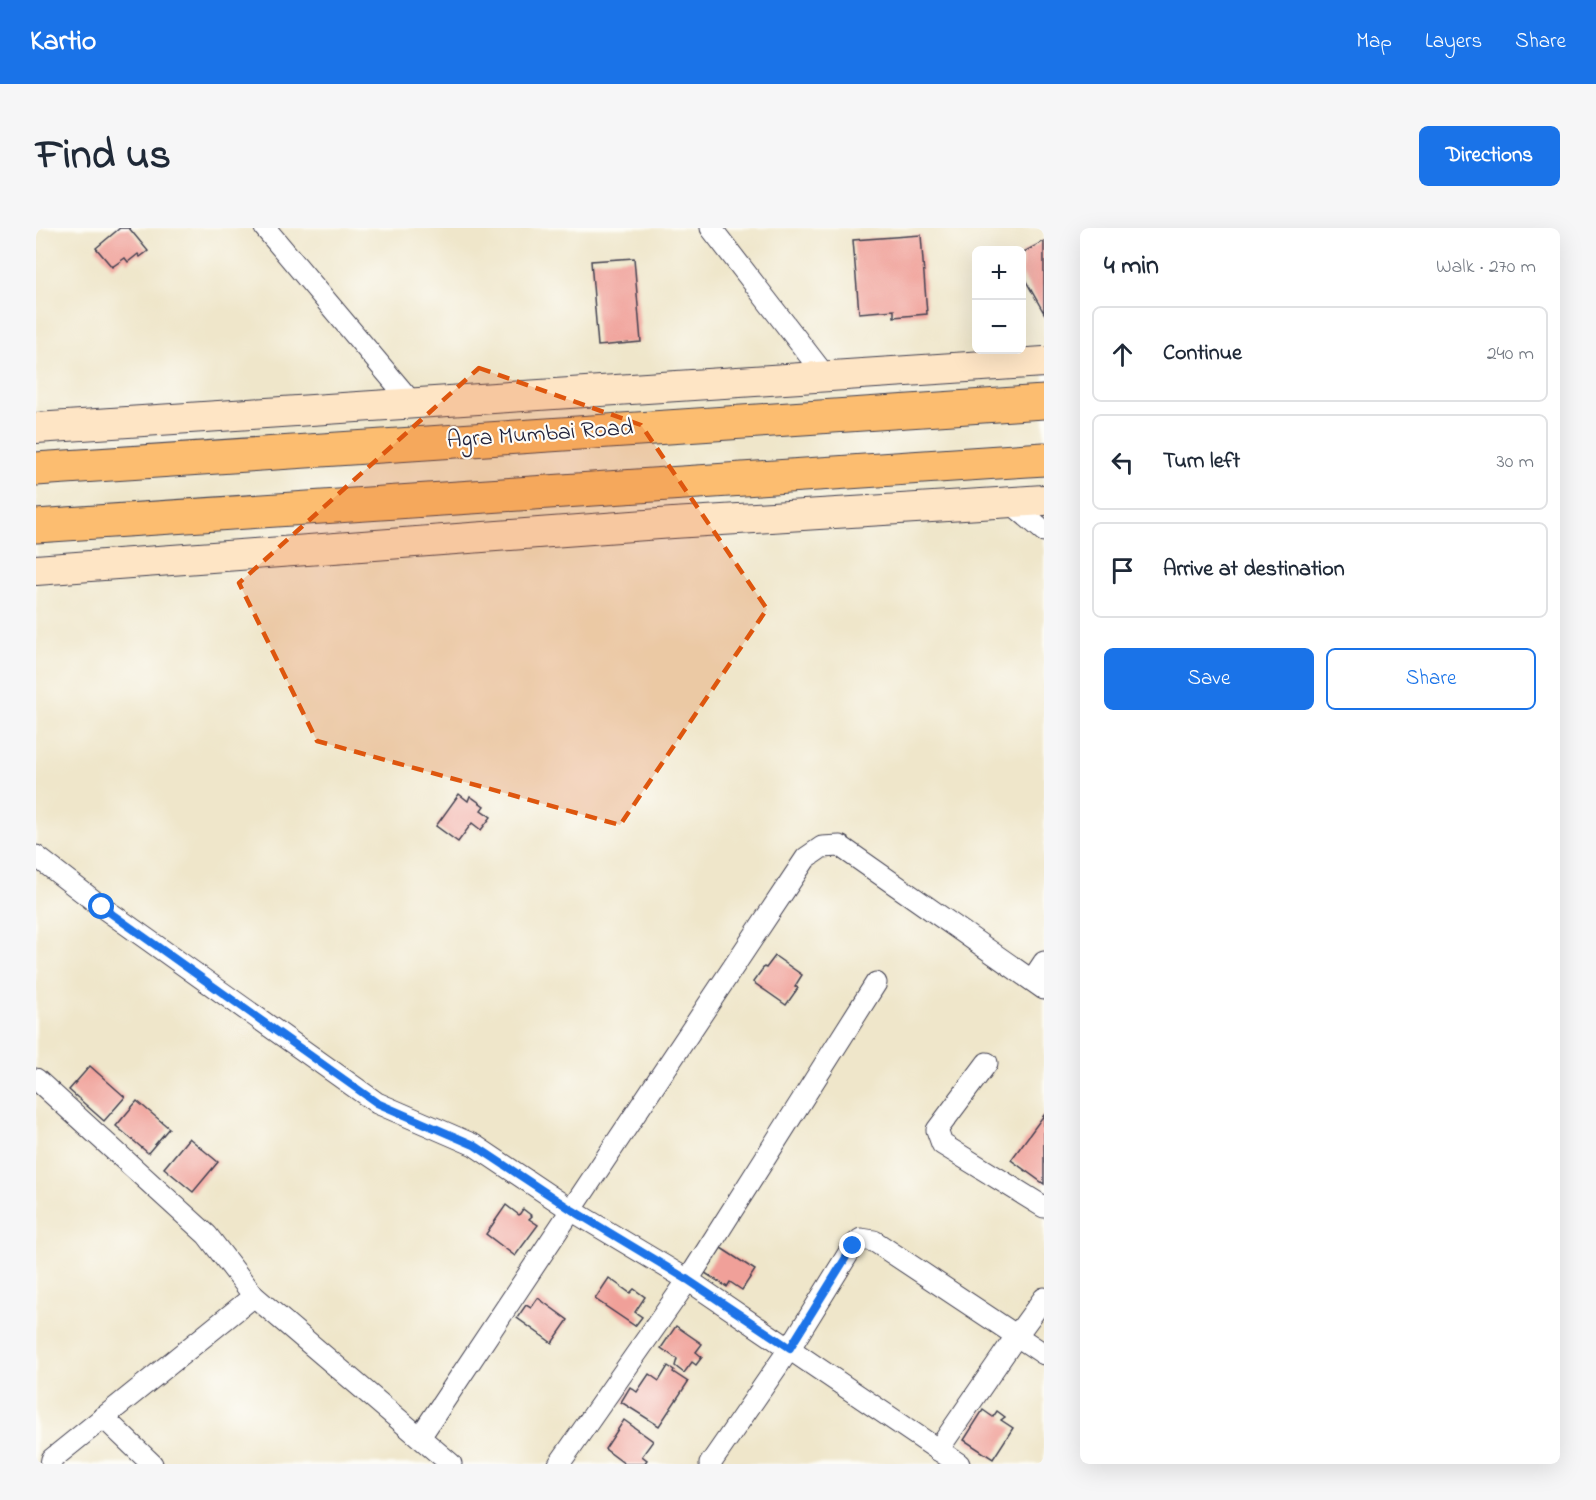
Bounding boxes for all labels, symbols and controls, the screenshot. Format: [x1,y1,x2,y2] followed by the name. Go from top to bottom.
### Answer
[30,22,96,63] text: Kartio
[1356,27,1392,57] text: Map
[1425,27,1482,57] text: Layers
[1515,27,1566,57] text: Share
[36,126,171,187] text: Find us
[1419,126,1560,186] button: Directions
[972,246,1026,354] map controls
[972,246,1026,300] button: +
[1104,248,1159,286] text: 4 min
[1436,253,1536,282] text: Walk · 270 m
[972,300,1026,354] button: −
[1106,338,1139,371] icon: ahead
[1163,338,1242,370] text: Continue
[1487,340,1534,369] text: 240 m
[446,411,635,459] street label: Agra Mumbai Road
[1106,446,1139,479] icon: left
[1163,446,1240,478] text: Turn left
[1497,448,1534,477] text: 30 m
[1106,554,1139,587] icon: arrive
[1163,554,1345,586] text: Arrive at destination
[1104,648,1314,710] button: Save
[1326,648,1536,710] button: Share
[88,893,114,919] route start
[839,1232,865,1258] route end

